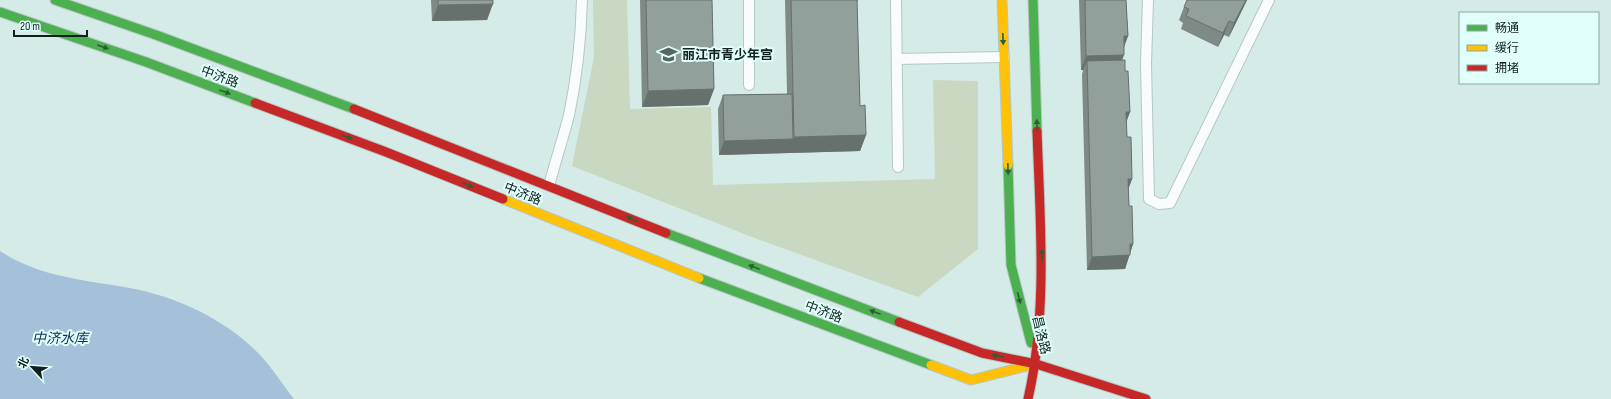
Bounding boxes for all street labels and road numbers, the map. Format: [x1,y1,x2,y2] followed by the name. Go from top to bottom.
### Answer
[199,63,241,91] street label: 中济路
[502,179,544,209] street label: 中济路
[803,297,845,326] street label: 中济路
[1029,314,1054,356] street label: 昌洛路

